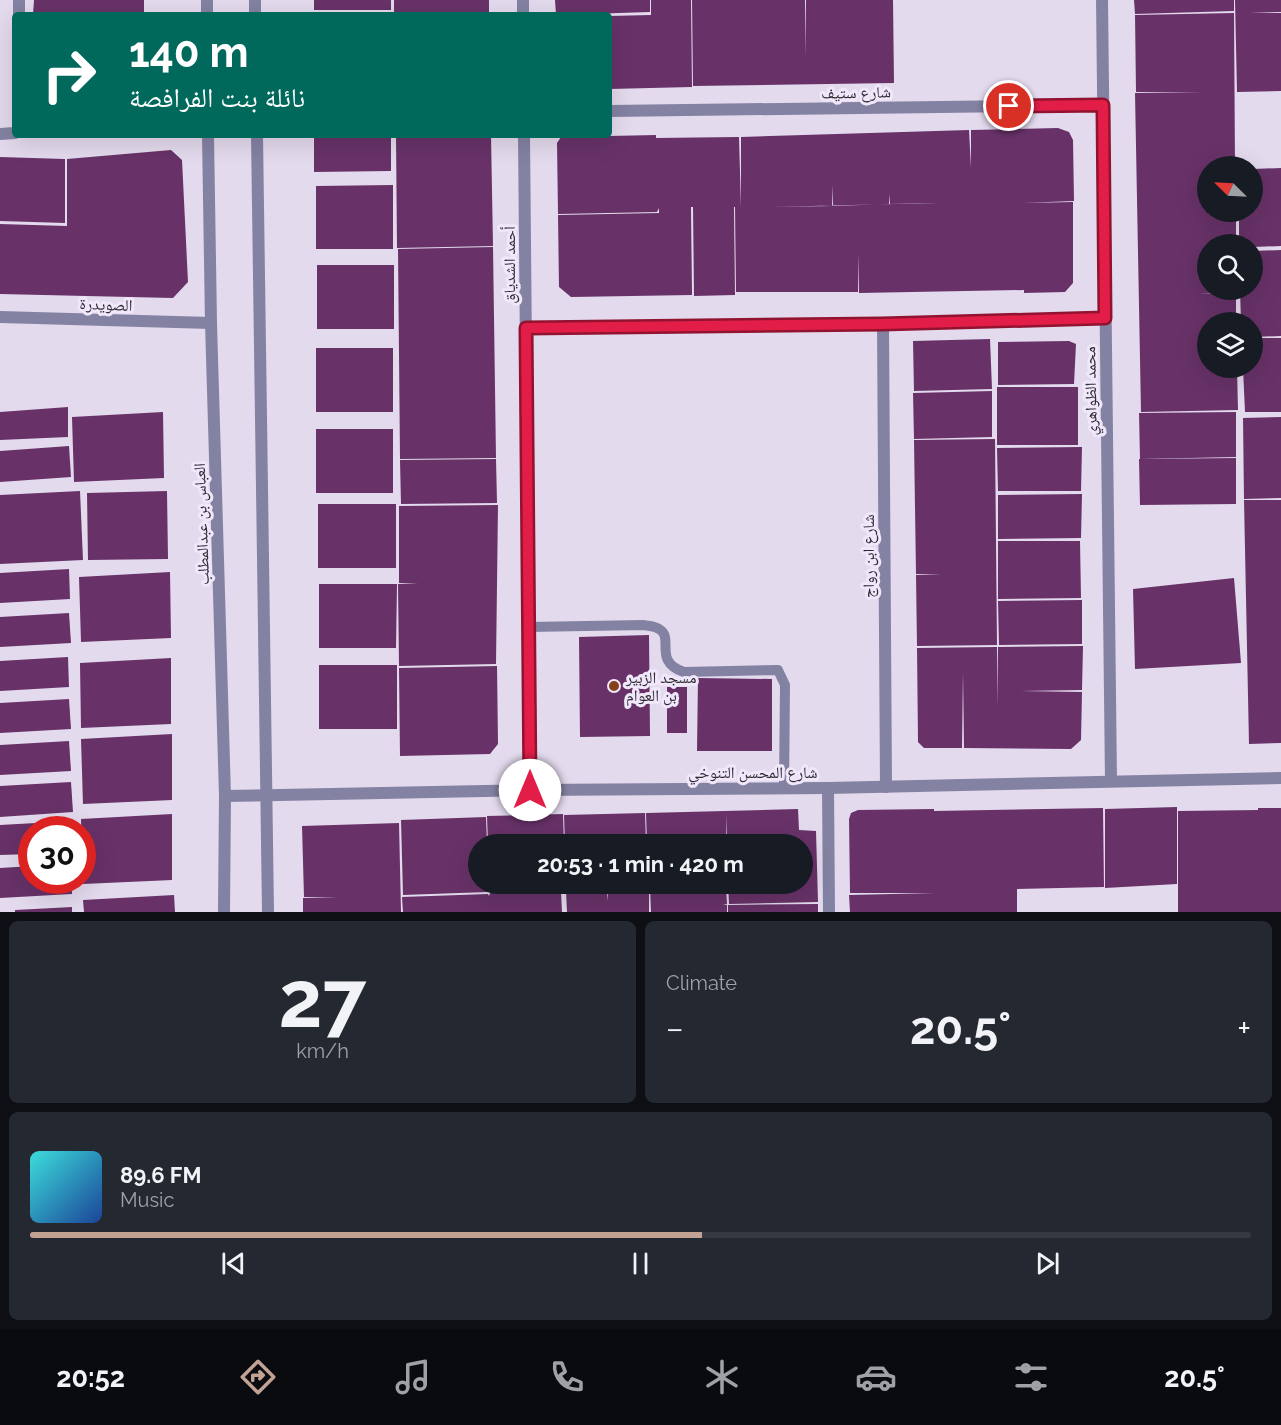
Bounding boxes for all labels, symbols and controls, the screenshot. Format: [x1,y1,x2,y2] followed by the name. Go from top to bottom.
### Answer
[129,28,249,77] text: 140 m
[30,36,108,114] icon: right
[983,80,1034,131] pin
[129,82,305,113] text: نائلة بنت الفرافصة
[821,82,891,104] street label: شارع ستيف
[992,89,1025,122] icon: arrive
[1197,156,1263,222] north arrow
[1197,156,1263,378] map controls
[500,226,520,304] street label: أحمد الشدياق
[1197,234,1263,300] button: search
[79,294,133,315] street label: الصويدرة
[1197,312,1263,378] button: layers
[1080,346,1104,436] street label: محمد الظواهري
[190,463,214,585] street label: العباس بن عبدالمطلب
[859,514,879,598] street label: شارع ابن رواج
[625,668,697,706] place label: مسجد الزبير بن العوام
[607,679,621,693] marker: مسجد الزبير بن العوام
[498,758,562,822] position arrow
[688,763,818,785] street label: شارع المحسن التنوخي
[18,816,96,894] speed limit sign: 30
[537,851,744,877] text: 20:53 · 1 min · 420 m
[279,954,366,1045] text: 27
[666,971,737,995] text: Climate
[910,1002,1011,1055] text: 20.5°
[666,1009,684,1048] text: −
[1237,1009,1251,1048] text: +
[296,1039,349,1063] text: km/h
[120,1162,202,1188] text: 89.6 FM
[120,1188,174,1212] text: Music
[217,1247,250,1280] icon: previous
[624,1247,657,1280] icon: pause
[1031,1247,1064,1280] icon: next
[237,1356,279,1398] icon: directions
[392,1356,434,1398] icon: music
[546,1356,588,1398] icon: phone
[701,1356,743,1398] icon: climate
[855,1356,897,1398] icon: car
[1010,1356,1052,1398] icon: filters
[56,1362,125,1393] text: 20:52
[1164,1362,1225,1393] text: 20.5°

